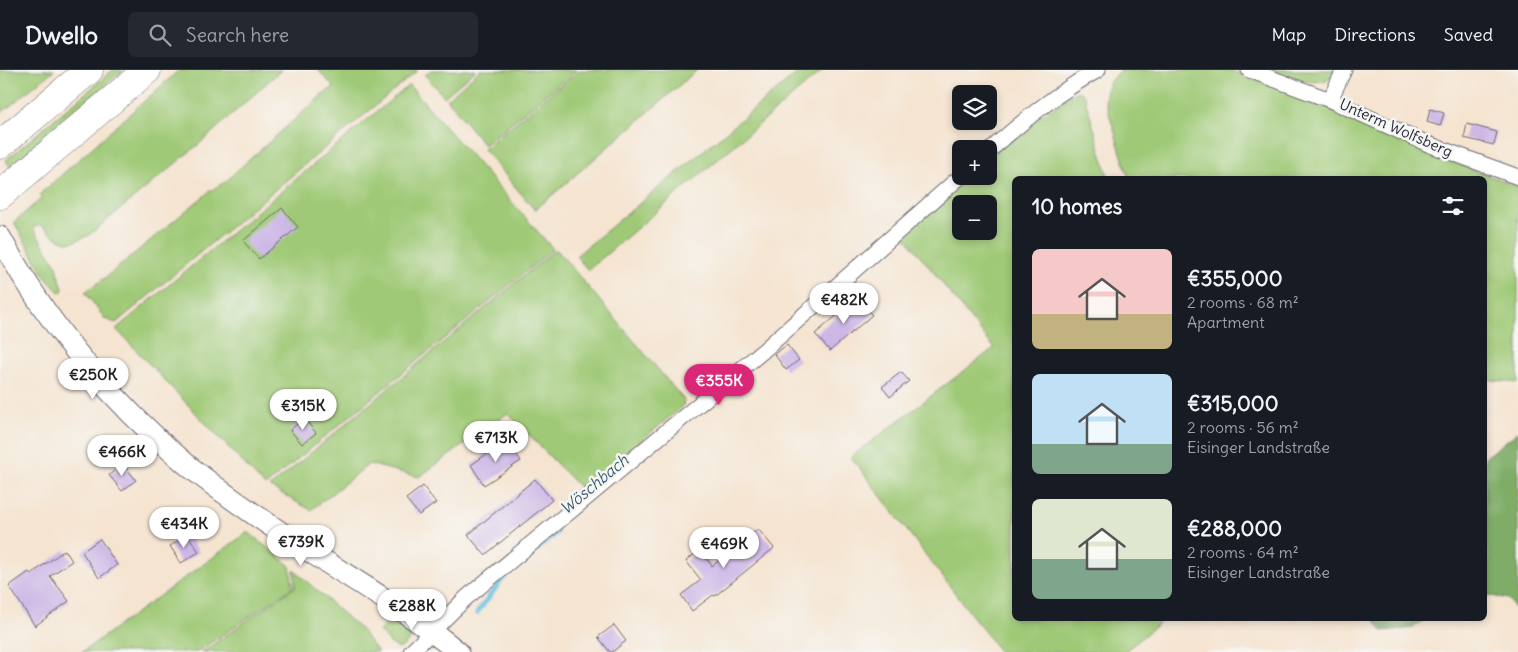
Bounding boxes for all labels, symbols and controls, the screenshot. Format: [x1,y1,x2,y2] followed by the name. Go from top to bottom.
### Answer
[128,12,478,57] search box
[25,20,98,50] text: Dwello
[146,21,174,49] icon: search
[186,23,289,47] text: Search here
[1271,23,1306,46] text: Map
[1334,23,1416,46] text: Directions
[1444,23,1493,46] text: Saved
[952,85,997,240] map controls
[952,85,997,130] button: layers
[1337,94,1456,161] street label: Unterm Wolfsberg
[952,140,997,185] button: +
[1439,192,1467,220] icon: filters
[1032,193,1122,220] text: 10 homes
[952,195,997,240] button: −
[1187,265,1282,292] text: €355,000
[1072,269,1132,329] icon: home
[809,282,879,325] pin: €482K
[820,289,868,309] text: €482K
[1187,292,1299,312] text: 2 rooms · 68 m²
[1187,312,1265,332] text: Apartment
[58,358,128,400] pin: €250K
[69,364,117,384] text: €250K
[684,364,754,406] pin: €355K
[695,370,743,390] text: €355K
[268,388,338,431] pin: €315K
[1187,390,1278,417] text: €315,000
[1072,394,1132,454] icon: home
[281,395,325,415] text: €315K
[1187,417,1299,437] text: 2 rooms · 56 m²
[461,420,531,463] pin: €713K
[474,427,518,447] text: €713K
[87,434,157,477] pin: €466K
[1187,437,1330,457] text: Eisinger Landstraße
[98,441,146,461] text: €466K
[556,449,633,518] water label: Wöschbach
[149,506,219,549] pin: €434K
[160,513,208,533] text: €434K
[1187,515,1282,542] text: €288,000
[1072,519,1132,579] icon: home
[266,524,336,567] pin: €739K
[689,526,759,569] pin: €469K
[278,531,324,551] text: €739K
[700,533,748,553] text: €469K
[1187,542,1299,562] text: 2 rooms · 64 m²
[1187,562,1330,582] text: Eisinger Landstraße
[377,588,447,631] pin: €288K
[388,595,436,615] text: €288K

